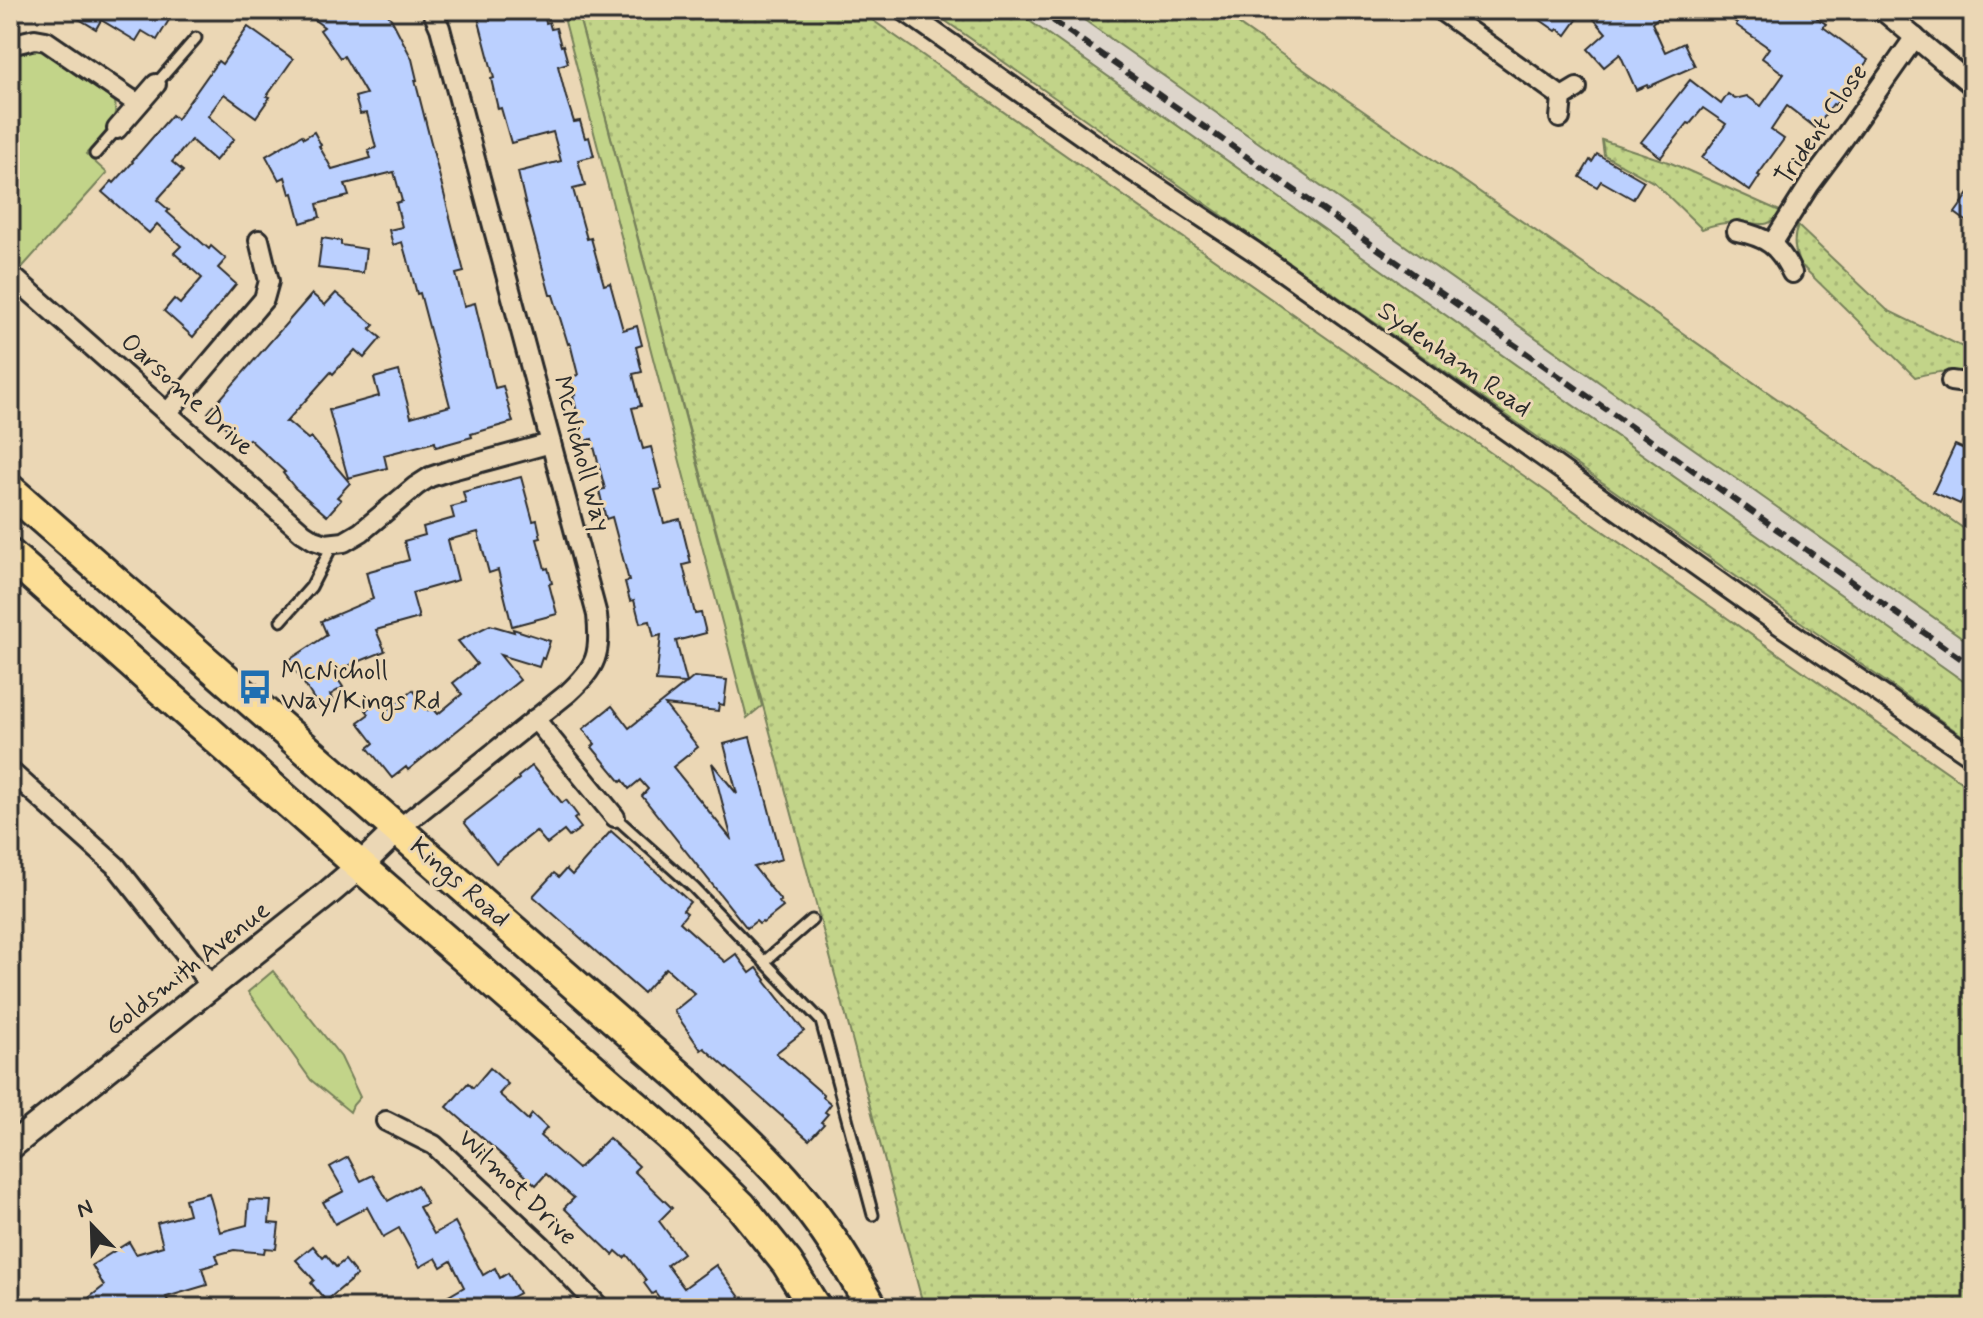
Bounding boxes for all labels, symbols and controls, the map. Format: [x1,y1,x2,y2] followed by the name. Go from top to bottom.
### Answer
[1768,57,1876,193] street label: Trident Close
[1370,294,1538,426] street label: Sydenham Road
[113,326,261,464] street label: Oarsome Drive
[544,372,618,536] street label: McNicholl Way
[281,655,441,721] place label: McNicholl Way/Kings Rd
[236,668,274,706] bus stop icon: McNicholl Way/Kings Rd
[401,830,516,937] street label: Kings Road
[98,894,278,1044] street label: Goldsmith Avenue
[450,1122,584,1254] street label: Wilmot Drive
[52,1186,132,1266] north arrow
[73,1194,97,1225] text: N

